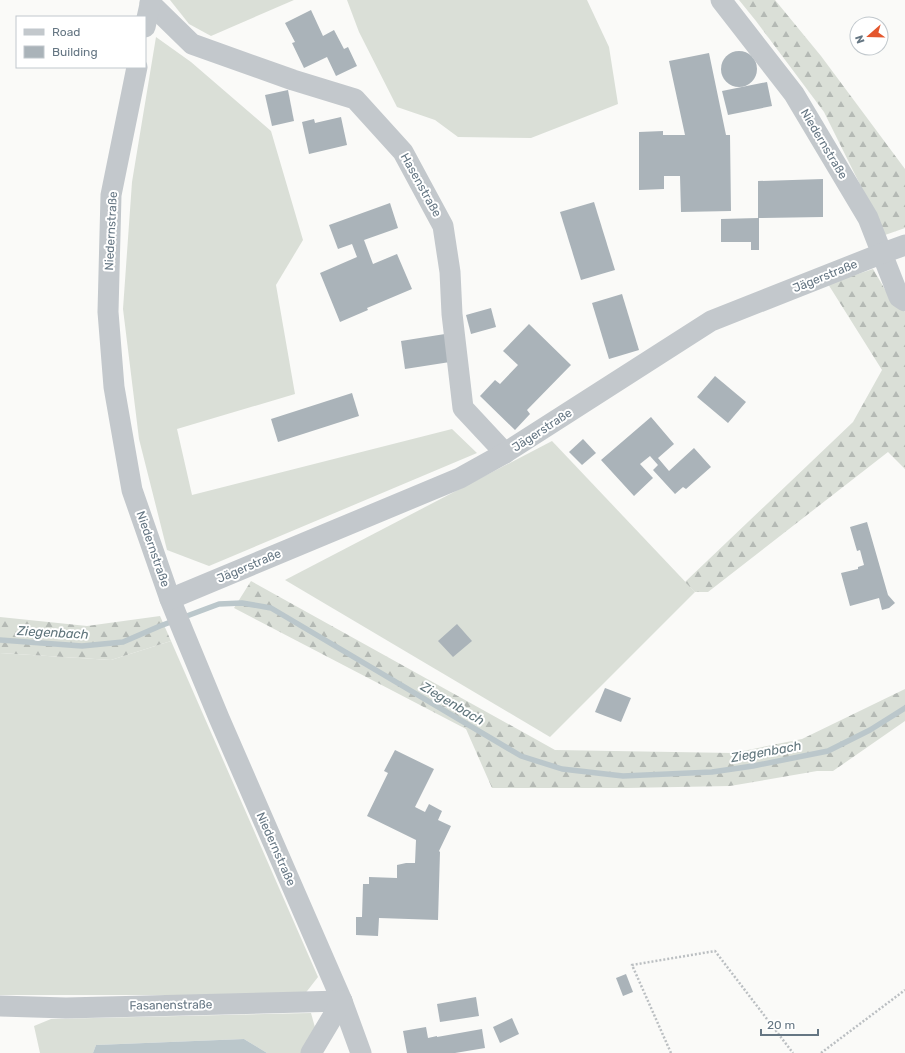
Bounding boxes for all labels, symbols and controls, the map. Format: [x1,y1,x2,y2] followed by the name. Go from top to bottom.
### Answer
[16,16,146,68] legend
[849,16,889,56] north arrow
[52,25,80,39] text: Road
[853,33,868,45] text: N
[52,45,98,59] text: Building
[798,106,851,182] street label: Niedernstraße
[398,151,444,220] street label: Hasenstraße
[102,191,120,271] street label: Niedernstraße
[791,257,860,295] street label: Jägerstraße
[510,405,575,454] street label: Jägerstraße
[133,509,173,589] street label: Niedernstraße
[215,546,283,586] street label: Jägerstraße
[16,623,89,643] water label: Ziegenbach
[417,678,487,729] water label: Ziegenbach
[729,738,803,766] water label: Ziegenbach
[253,810,299,888] street label: Niedernstraße
[129,997,213,1013] street label: Fasanenstraße
[761,1011,818,1037] scale bar
[767,1018,795,1032] text: 20 m

